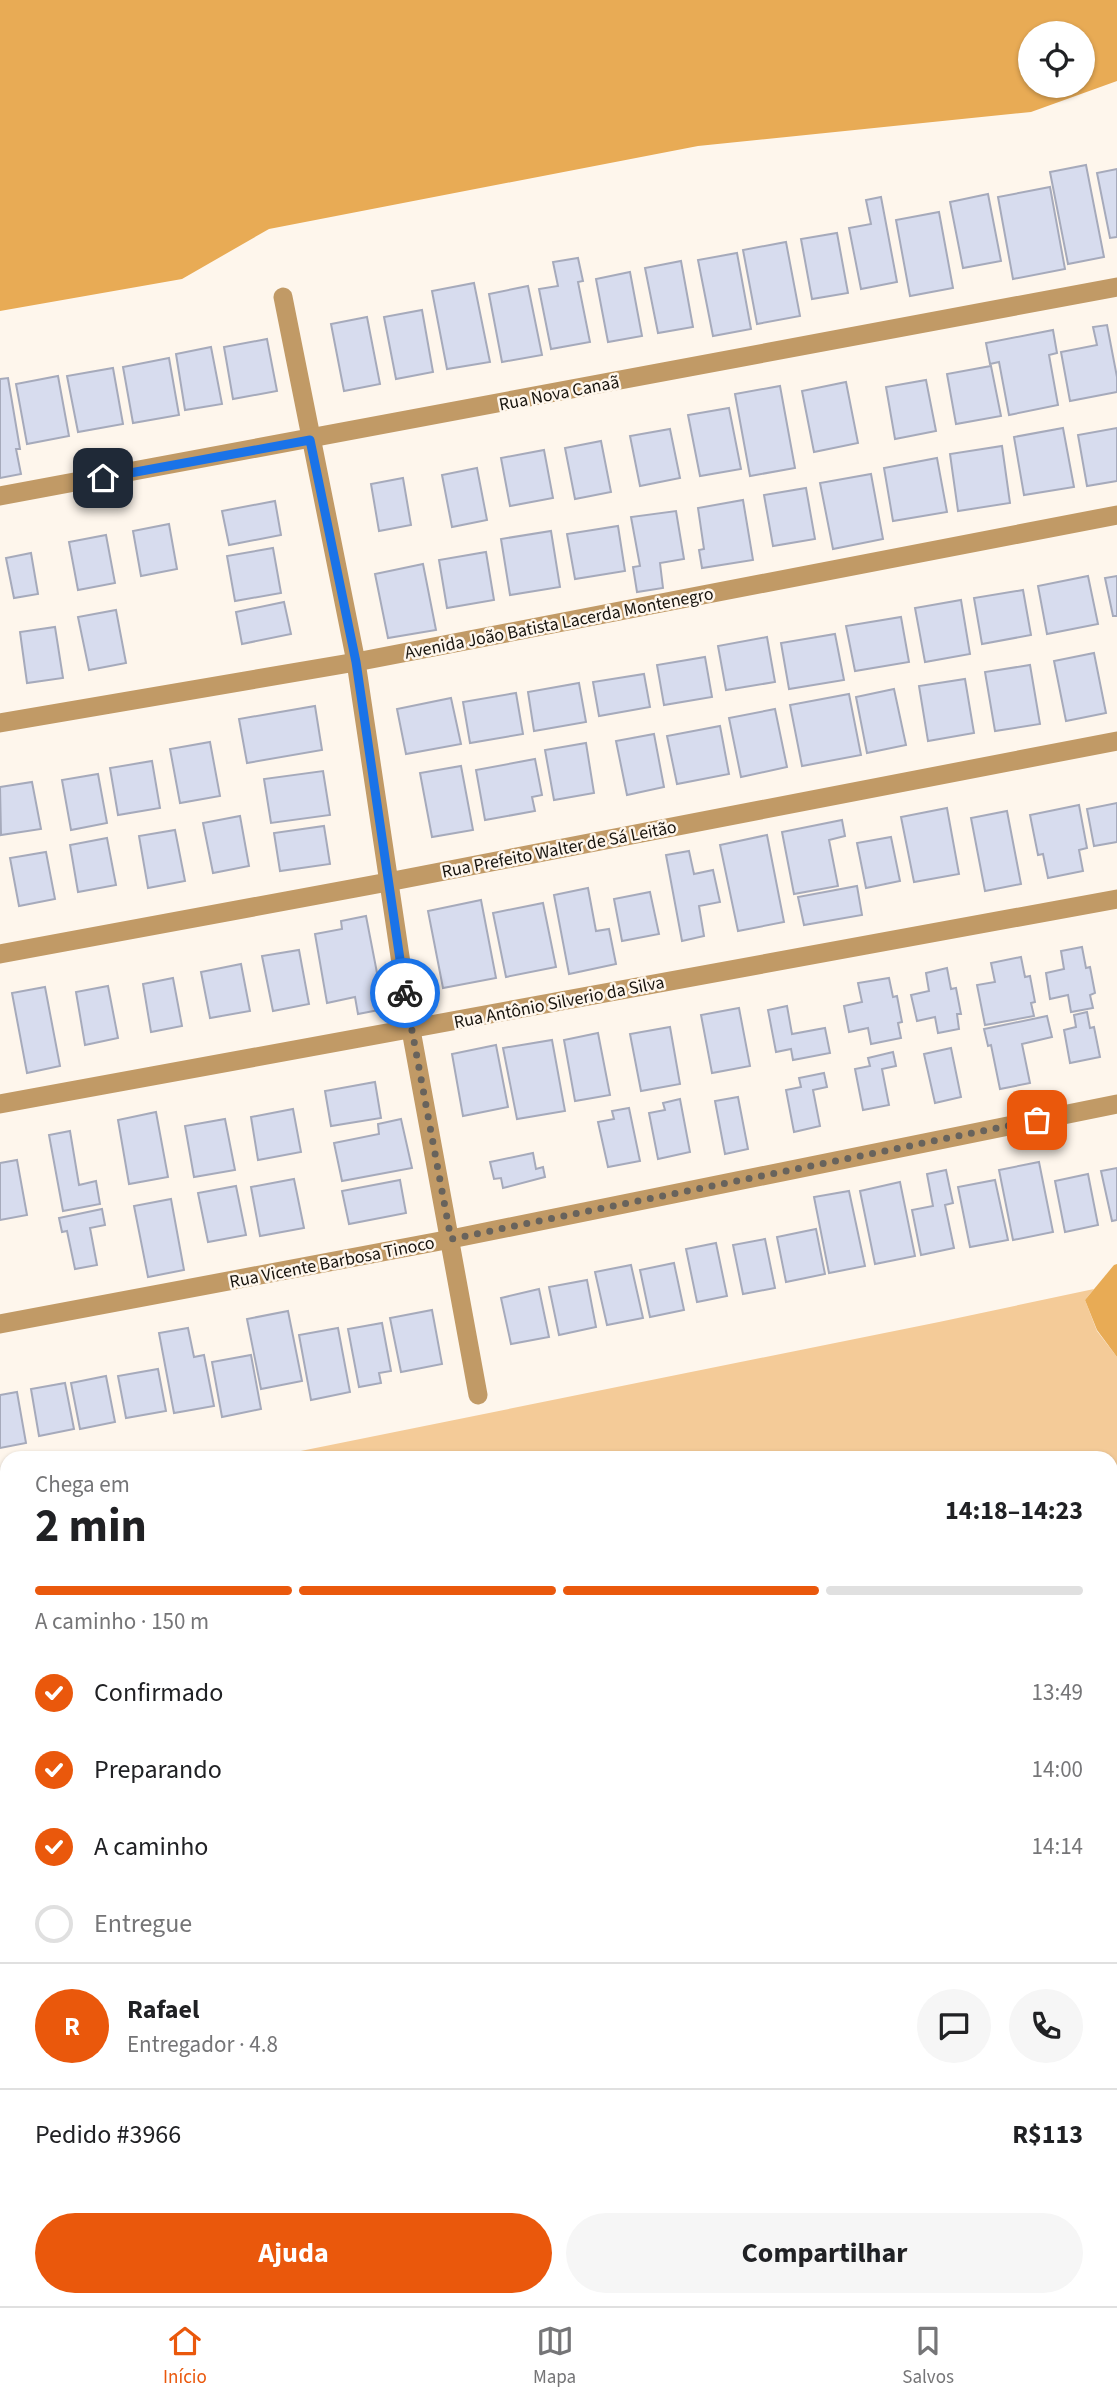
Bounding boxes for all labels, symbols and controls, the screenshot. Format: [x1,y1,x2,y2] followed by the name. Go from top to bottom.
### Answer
[1018,21,1095,98] map controls
[1018,21,1095,98] button: locate
[497,370,621,417] street label: Rua Nova Canaã
[73,448,133,508] pin
[84,459,122,497] icon: home
[403,581,716,666] street label: Avenida João Batista Lacerda Montenegro
[439,814,679,885] street label: Rua Prefeito Walter de Sá Leitão
[370,958,440,1028] courier
[452,970,666,1035] street label: Rua Antônio Silverio da Silva
[386,974,424,1012] icon: bike
[1007,1090,1067,1150] pin
[1018,1101,1056,1139] icon: bag
[227,1230,437,1295] street label: Rua Vicente Barbosa Tinoco
[35,1468,130,1501] text: Chega em
[945,1492,1083,1529] text: 14:18–14:23
[35,1494,147,1559] text: 2 min
[35,1605,209,1638] text: A caminho · 150 m
[35,1674,73,1712] icon: check
[94,1674,223,1711] text: Confirmado
[1032,1676,1083,1709] text: 13:49
[35,1751,73,1789] icon: check
[94,1751,222,1788] text: Preparando
[1032,1753,1083,1786] text: 14:00
[35,1828,73,1866] icon: check
[94,1828,208,1865] text: A caminho
[1032,1830,1083,1863] text: 14:14
[94,1905,192,1942] text: Entregue
[917,1989,991,2063] button: chat
[1009,1989,1083,2063] button: phone
[127,1991,199,2028] text: Rafael
[64,2008,80,2045] text: R
[127,2028,278,2061] text: Entregador · 4.8
[35,2116,181,2153] text: Pedido #3966
[1012,2116,1083,2153] text: R$113
[35,2213,552,2293] button: Ajuda
[566,2213,1083,2293] button: Compartilhar
[163,2322,207,2391] tab: Início
[533,2322,576,2391] tab: Mapa
[902,2322,954,2391] tab: Salvos

